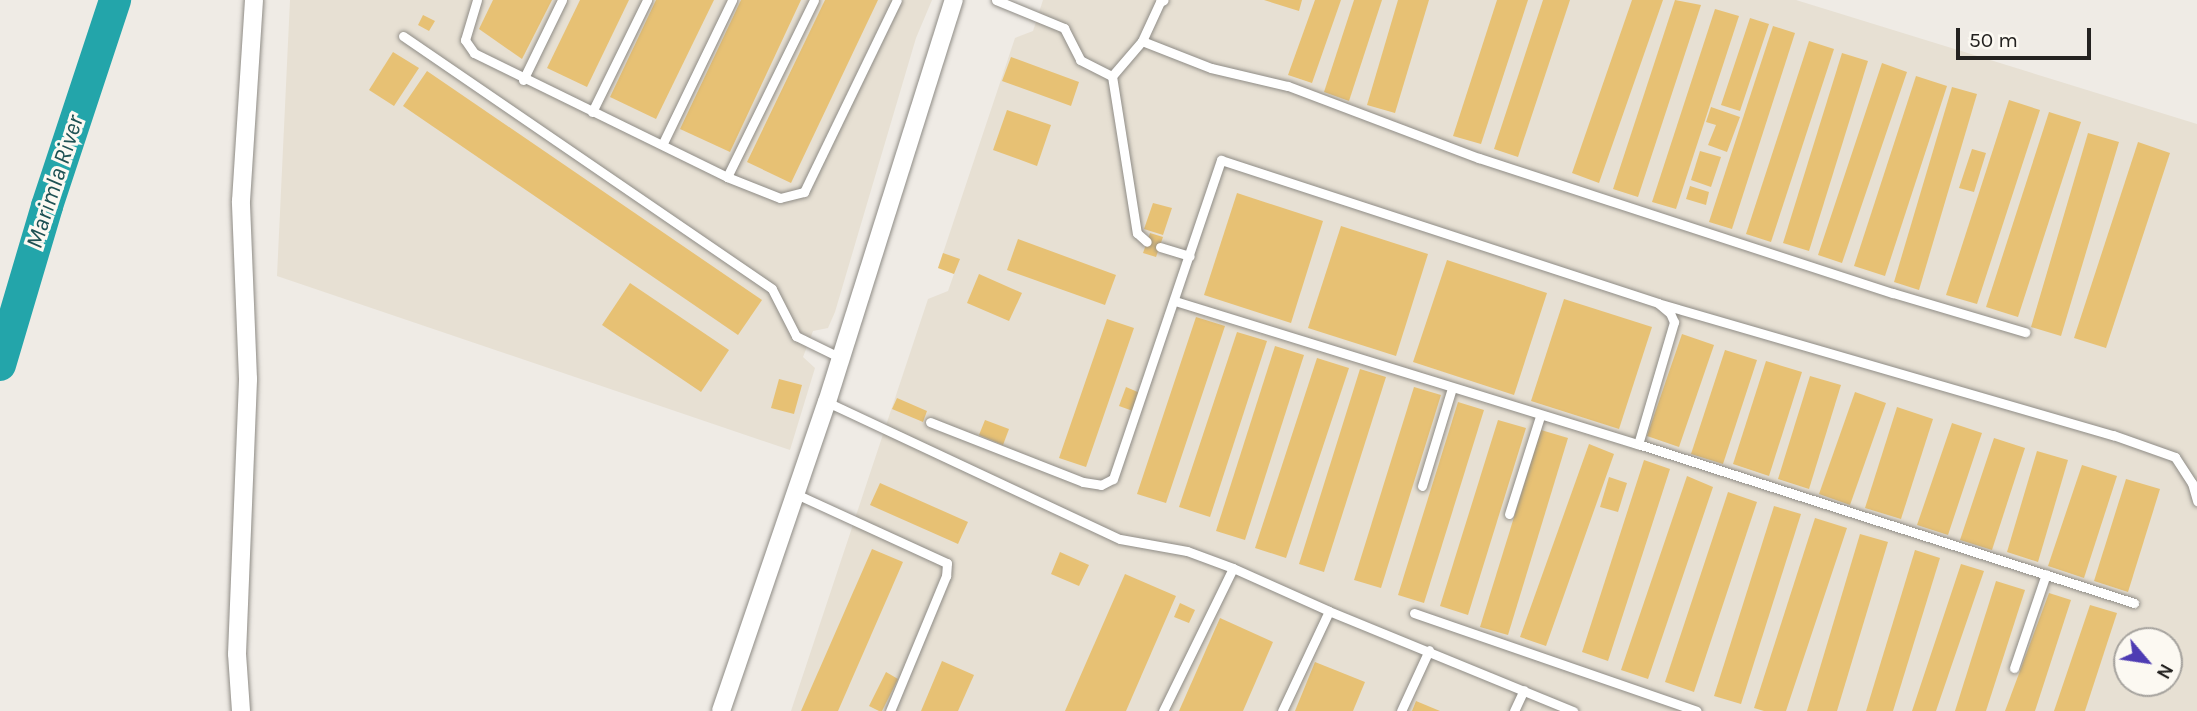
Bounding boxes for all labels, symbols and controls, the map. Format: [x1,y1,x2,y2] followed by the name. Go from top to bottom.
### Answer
[1959,14,2094,58] scale bar
[1969,28,2018,52] text: 50 m
[20,112,90,252] water label: Marimla River
[2113,627,2183,697] north arrow
[2152,660,2178,683] text: N

